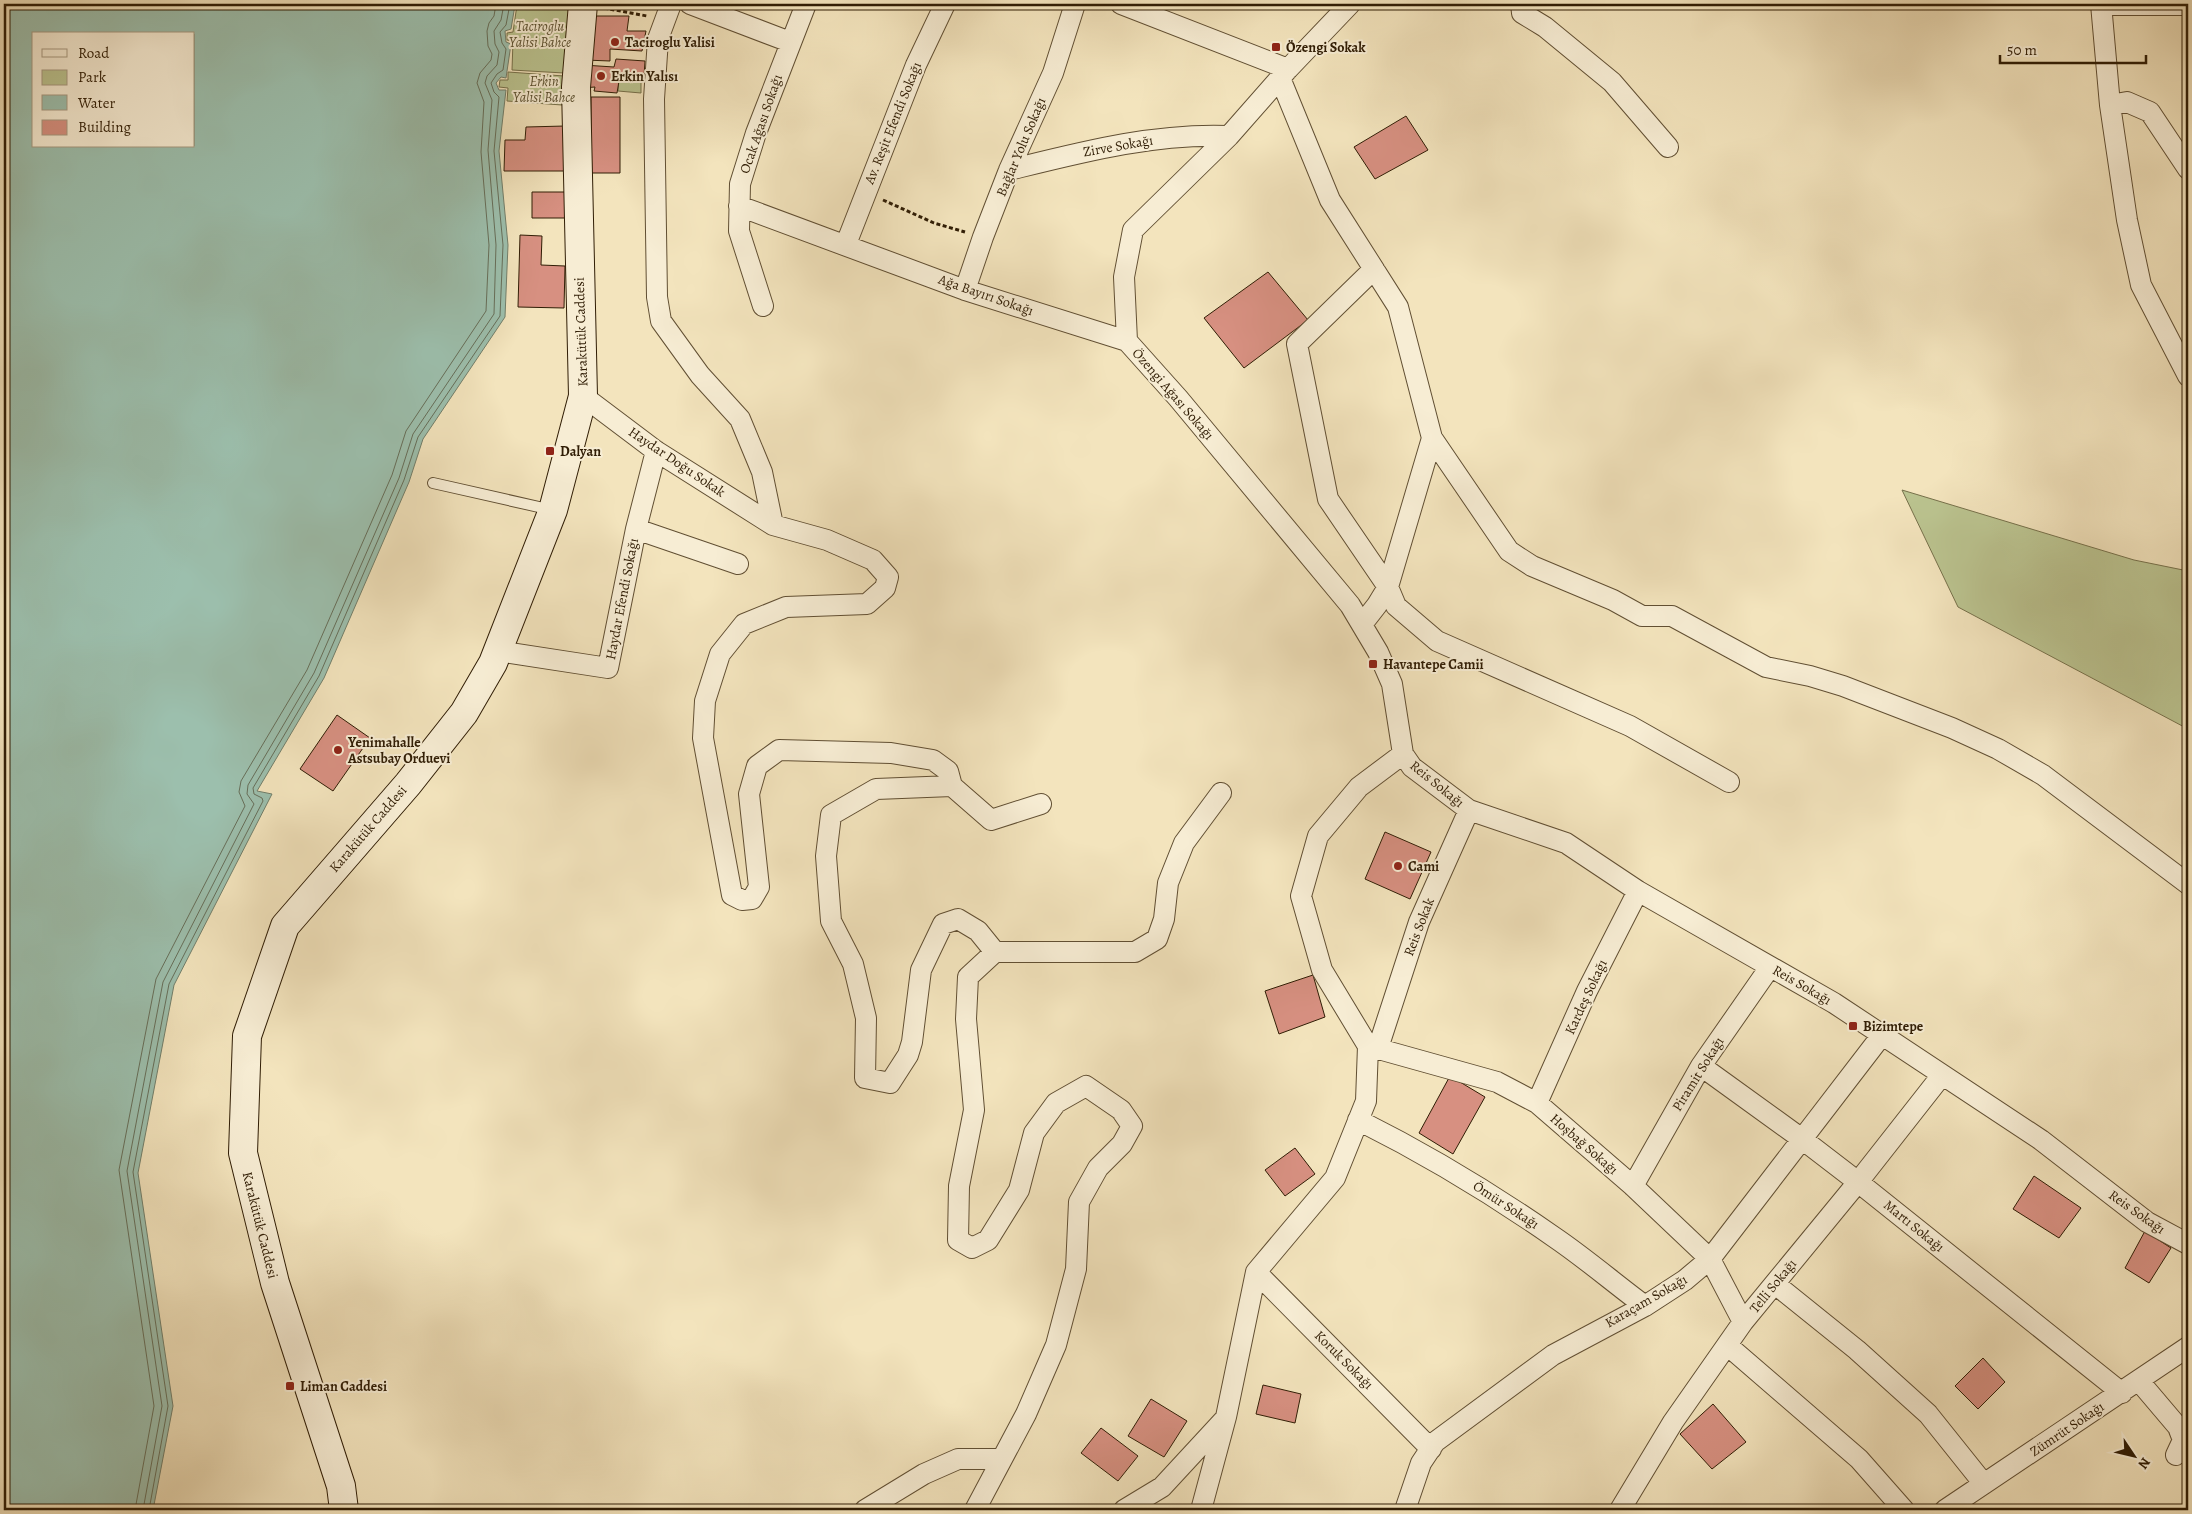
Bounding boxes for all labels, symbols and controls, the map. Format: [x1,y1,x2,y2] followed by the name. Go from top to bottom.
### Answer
[509,17,571,52] park label: Taciroglu Yalisi Bahce
[32,32,195,148] legend
[2000,32,2146,64] scale bar
[625,33,715,52] place label: Taciroglu Yalisi
[609,36,621,48] marker: Taciroglu Yalisi
[1286,38,1366,57] place label: Özengi Sokak
[2007,40,2037,60] text: 50 m
[1270,41,1282,53] marker: Özengi Sokak
[78,43,110,63] text: Road
[859,59,926,188] street label: Av. Reşit Efendi Sokağı
[78,67,107,87] text: Park
[611,67,678,86] place label: Erkin Yalısı
[595,70,607,82] marker: Erkin Yalısı
[513,72,575,107] park label: Erkin Yalisi Bahce
[735,72,787,176] street label: Ocak Ağası Sokağı
[77,93,115,113] text: Water
[992,94,1050,199] street label: Bağlar Yolu Sokağı
[78,117,131,137] text: Building
[1081,130,1155,162] street label: Zirve Sokağı
[935,269,1036,320] street label: Ağa Bayırı Sokağı
[570,277,592,387] street label: Karakütük Caddesi
[1128,344,1218,444] street label: Özengi Ağası Sokağı
[625,422,729,502] street label: Haydar Doğu Sokak
[560,442,601,461] place label: Dalyan
[544,445,556,457] marker: Dalyan
[601,537,643,661] street label: Haydar Efendi Sokağı
[1383,655,1484,674] place label: Havantepe Camii
[1367,658,1379,670] marker: Havantepe Camii
[347,733,450,768] place label: Yenimahalle Astsubay Orduevi
[332,744,344,756] marker: Yenimahalle Astsubay Orduevi
[1406,756,1468,812] street label: Reis Sokağı
[325,781,411,877] street label: Karakütük Caddesi
[1408,857,1439,876] place label: Cami
[1392,860,1404,872] marker: Cami
[1399,895,1439,959] street label: Reis Sokak
[1560,956,1612,1038] street label: Kardeş Sokağı
[1769,961,1835,1010] street label: Reis Sokağı
[1863,1017,1924,1036] place label: Bizimtepe
[1847,1020,1859,1032] marker: Bizimtepe
[1668,1033,1728,1115] street label: Piramit Sokağı
[1546,1109,1622,1179] street label: Hoşbağ Sokağı
[238,1170,282,1280] street label: Karakütük Caddesi
[1469,1177,1543,1234] street label: Ömür Sokağı
[2105,1186,2169,1238] street label: Reis Sokağı
[1880,1196,1948,1256] street label: Martı Sokağı
[1745,1255,1801,1317] street label: Telli Sokağı
[1601,1270,1691,1332] street label: Karaçam Sokağı
[1310,1326,1378,1394] street label: Koruk Sokağı
[300,1377,387,1396] place label: Liman Caddesi
[284,1380,296,1392] marker: Liman Caddesi
[2026,1397,2108,1461] street label: Zümrüt Sokağı
[2110,1432,2160,1482] north arrow
[2134,1454,2155,1473] text: N

